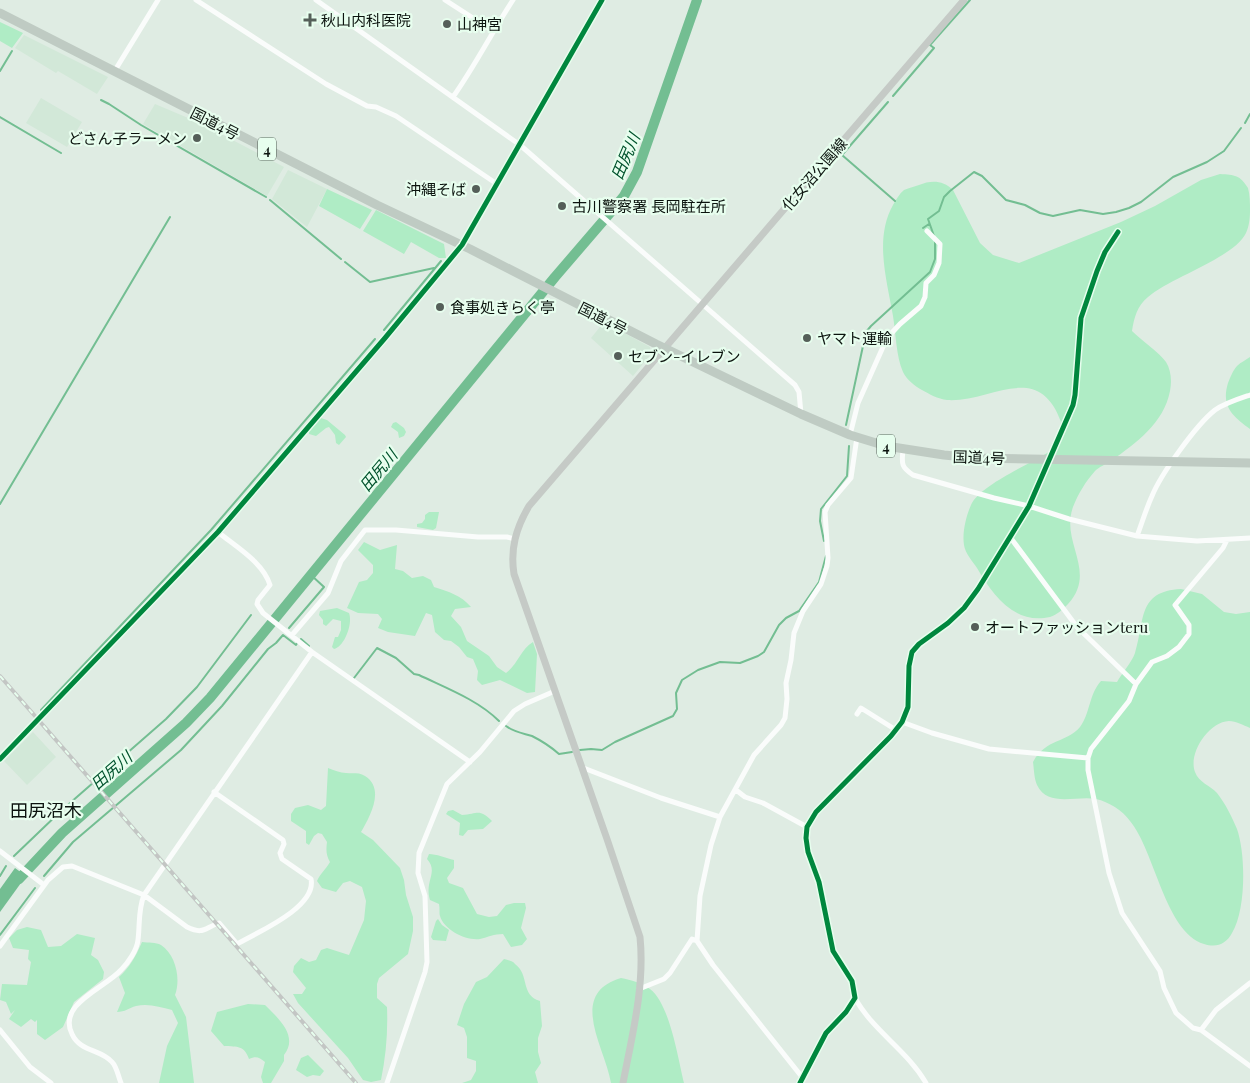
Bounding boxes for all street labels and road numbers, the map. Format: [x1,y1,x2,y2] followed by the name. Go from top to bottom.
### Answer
[187,102,243,144] street label: 国道4号
[777,133,851,215] street label: 化女沼公園線
[258,138,276,160] road number: 4
[575,297,631,339] street label: 国道4号
[877,434,895,458] road number: 4
[952,446,1006,468] street label: 国道4号

